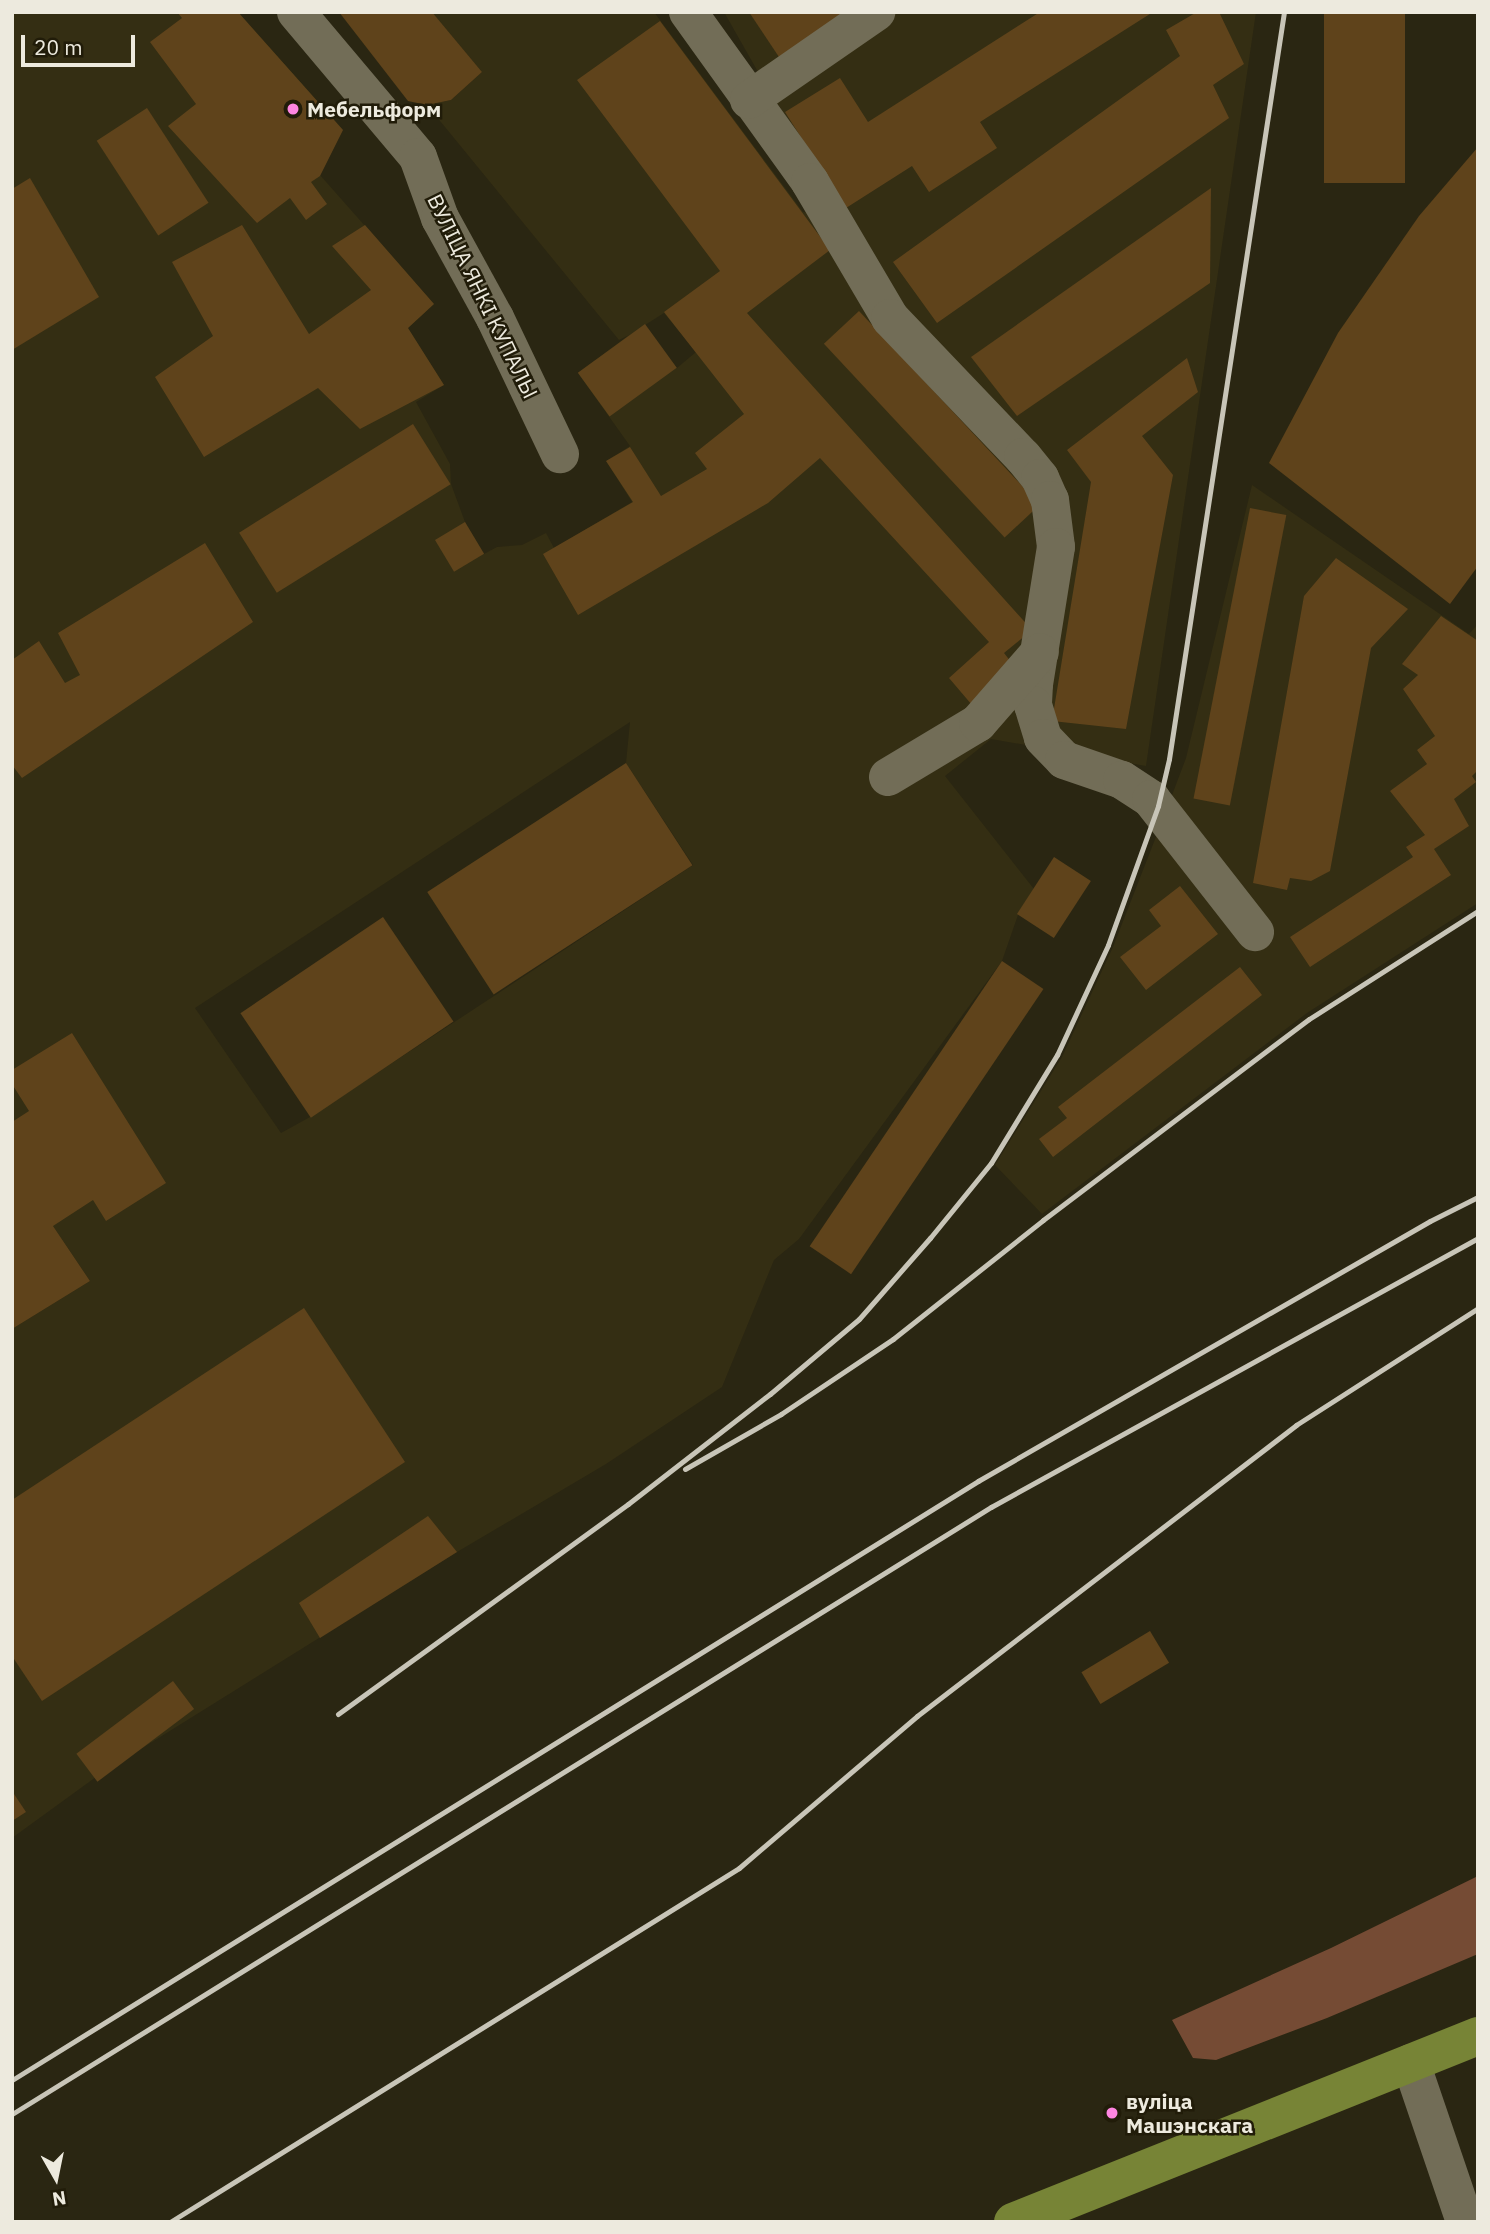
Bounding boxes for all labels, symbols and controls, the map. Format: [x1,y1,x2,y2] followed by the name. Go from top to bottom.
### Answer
[24,21,138,65] scale bar
[34,33,83,61] text: 20 m
[307,96,441,122] place label: Мебельформ
[285,101,301,117] marker: Мебельформ
[423,190,543,402] street label: ВУЛІЦА ЯНКІ КУПАЛЫ
[1126,2088,1253,2138] place label: вуліца Машэнскага
[1104,2105,1120,2121] marker: вуліца Машэнскага
[21,2143,91,2213] north arrow
[51,2186,68,2212] text: N

